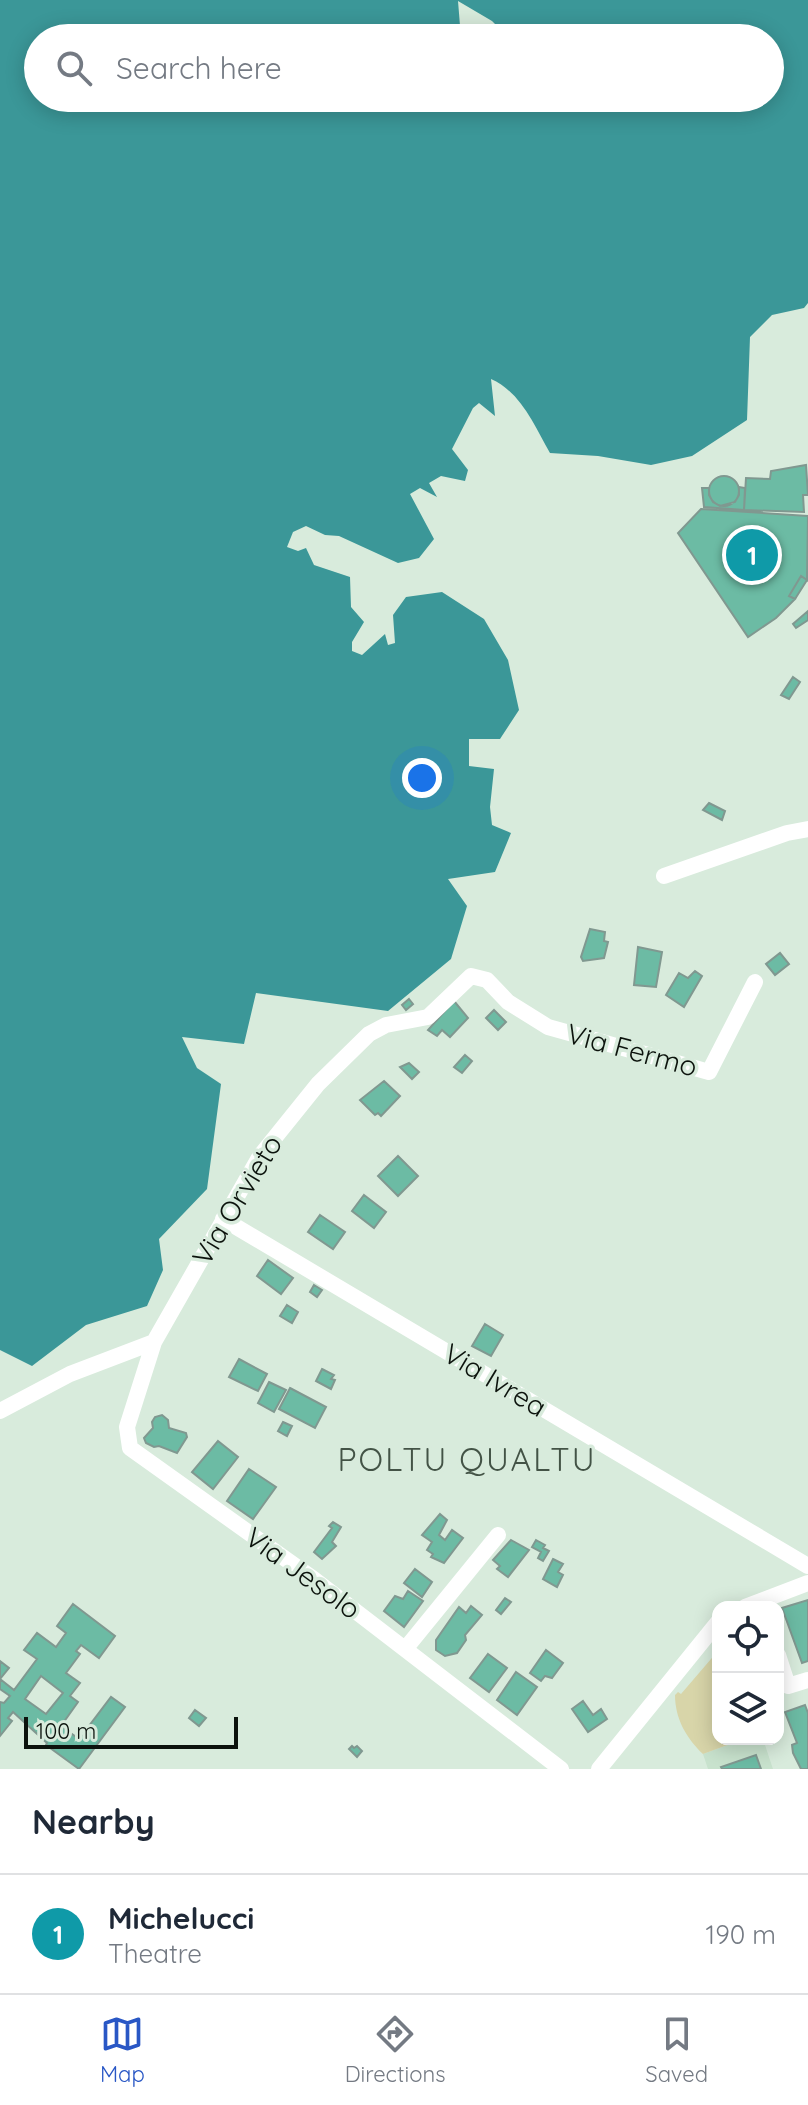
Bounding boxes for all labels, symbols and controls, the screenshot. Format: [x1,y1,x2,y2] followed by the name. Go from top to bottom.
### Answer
[24,24,784,112] search box
[52,46,96,90] icon: search
[116,49,282,87] text: Search here
[726,525,778,585] pin: 1
[402,758,442,798] your location
[563,1015,701,1084] street label: Via Fermo
[184,1128,289,1271] street label: Via Orvieto
[437,1335,553,1424] street label: Via Ivrea
[338,1439,596,1479] district label: POLTU QUALTU
[239,1519,368,1626] street label: Via Jesolo
[712,1601,784,1745] map controls
[712,1601,784,1673] button: locate
[712,1673,784,1745] button: layers
[24,1713,238,1749] scale bar
[36,1717,96,1745] text: 100 m
[32,1800,155,1843] text: Nearby
[108,1899,254,1937] text: Michelucci
[53,1918,63,1951] text: 1
[706,1918,776,1951] text: 190 m
[108,1937,202,1970] text: Theatre
[100,2012,145,2088] tab: Map
[345,2012,445,2088] tab: Directions
[645,2012,708,2088] tab: Saved

